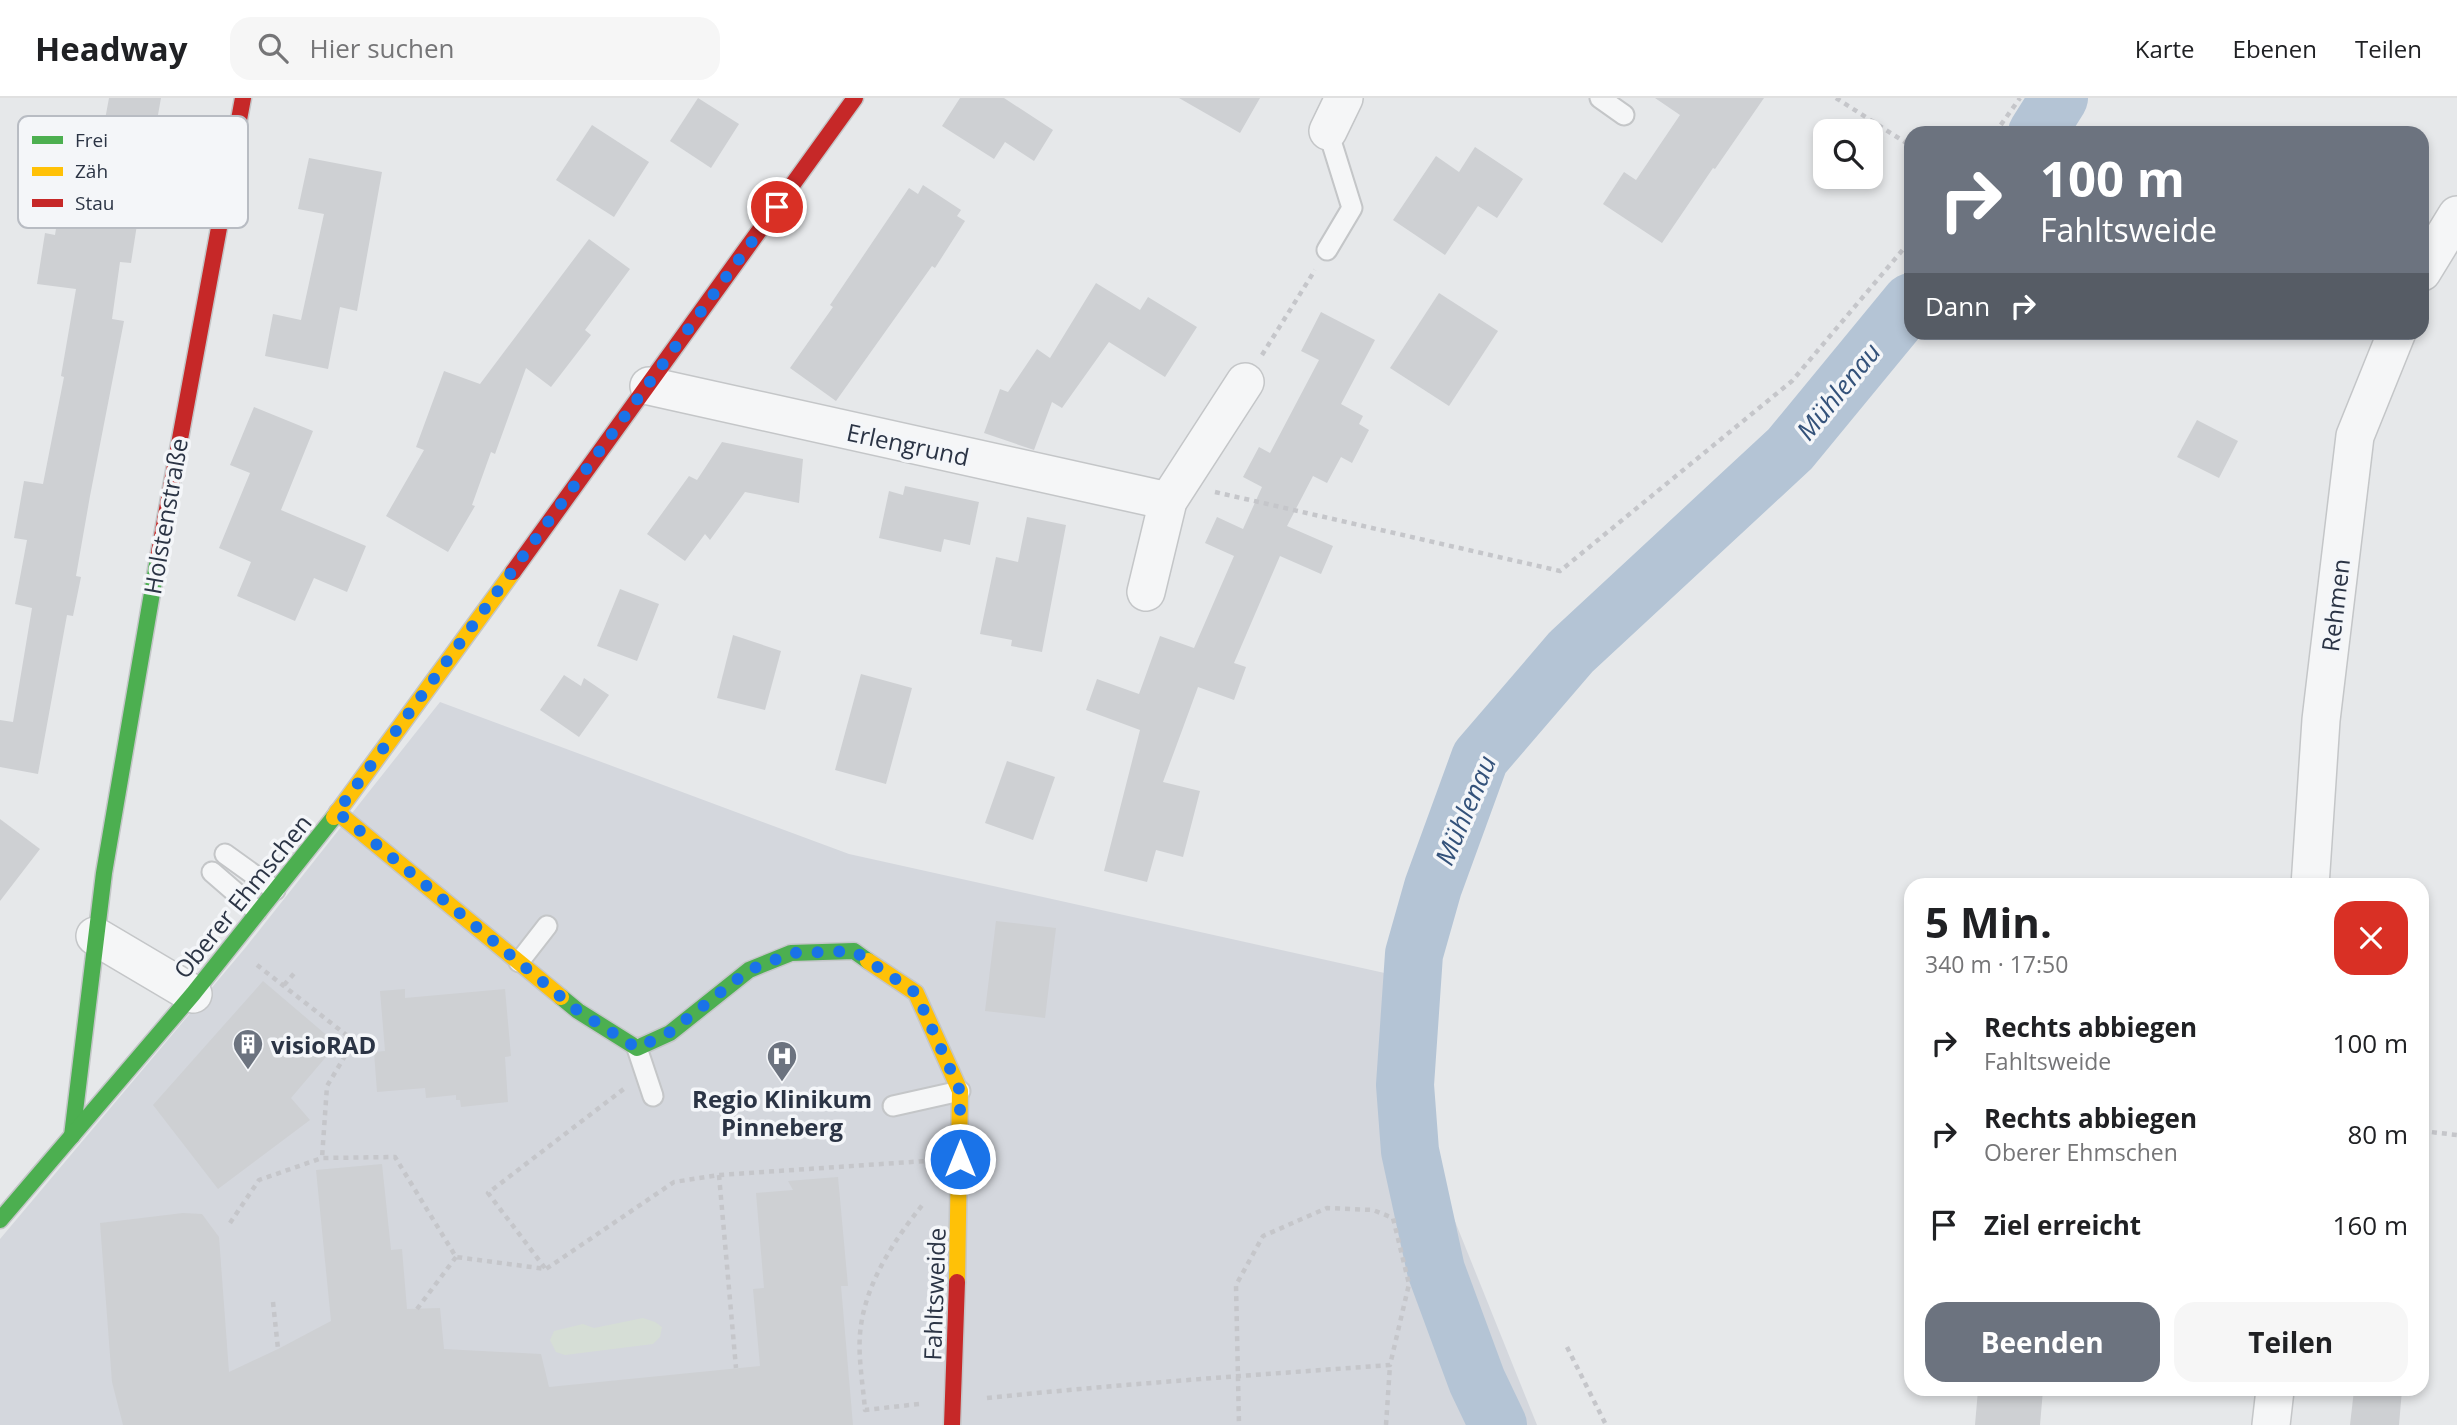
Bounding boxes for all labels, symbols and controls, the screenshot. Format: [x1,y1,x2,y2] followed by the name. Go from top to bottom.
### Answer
[230,17,720,80] search box
[35,26,188,71] text: Headway
[254,29,292,67] icon: search
[310,30,455,66] text: Hier suchen
[2135,32,2195,65] text: Karte
[2233,32,2317,65] text: Ebenen
[2355,32,2422,65] text: Teilen
[18,116,248,228] legend
[1813,119,1883,189] map controls
[1813,119,1883,189] button: search
[75,127,108,153] text: Frei
[2040,145,2185,211] text: 100 m
[1925,154,2016,245] icon: right
[75,158,108,184] text: Zäh
[747,177,807,237] pin
[758,188,796,226] icon: arrive
[75,190,114,216] text: Stau
[2040,208,2217,251] text: Fahltsweide
[2004,287,2042,325] icon: right
[1925,288,1990,324] text: Dann
[1788,335,1888,447] water label: Mühlenau
[844,415,972,473] street label: Erlengrund
[135,435,195,597] street label: Holstenstraße
[2313,557,2357,653] street label: Rehmen
[1426,750,1504,870] water label: Mühlenau
[166,807,318,985] street label: Oberer Ehmschen
[1925,893,2052,950] text: 5 Min.
[2334,901,2408,975] button: close
[1925,948,2068,980] text: 340 m · 17:50
[1984,1009,2197,1045] text: Rechts abbiegen
[1925,1024,1963,1062] icon: right
[2333,1025,2408,1061] text: 100 m
[231,1027,265,1071] building icon: visioRAD
[271,1028,376,1061] place label: visioRAD
[765,1039,799,1083] hospital icon: Regio Klinikum Pinneberg
[1984,1045,2111,1077] text: Fahltsweide
[692,1082,872,1143] place label: Regio Klinikum Pinneberg
[1984,1100,2197,1136] text: Rechts abbiegen
[1925,1115,1963,1153] icon: right
[2347,1116,2408,1152] text: 80 m
[923,1122,997,1196] position arrow
[1984,1136,2178,1168] text: Oberer Ehmschen
[1925,1206,1963,1244] icon: arrive
[1984,1207,2141,1243] text: Ziel erreicht
[2333,1207,2408,1243] text: 160 m
[915,1227,953,1361] street label: Fahltsweide
[1925,1302,2160,1382] button: Beenden
[2174,1302,2408,1382] button: Teilen

